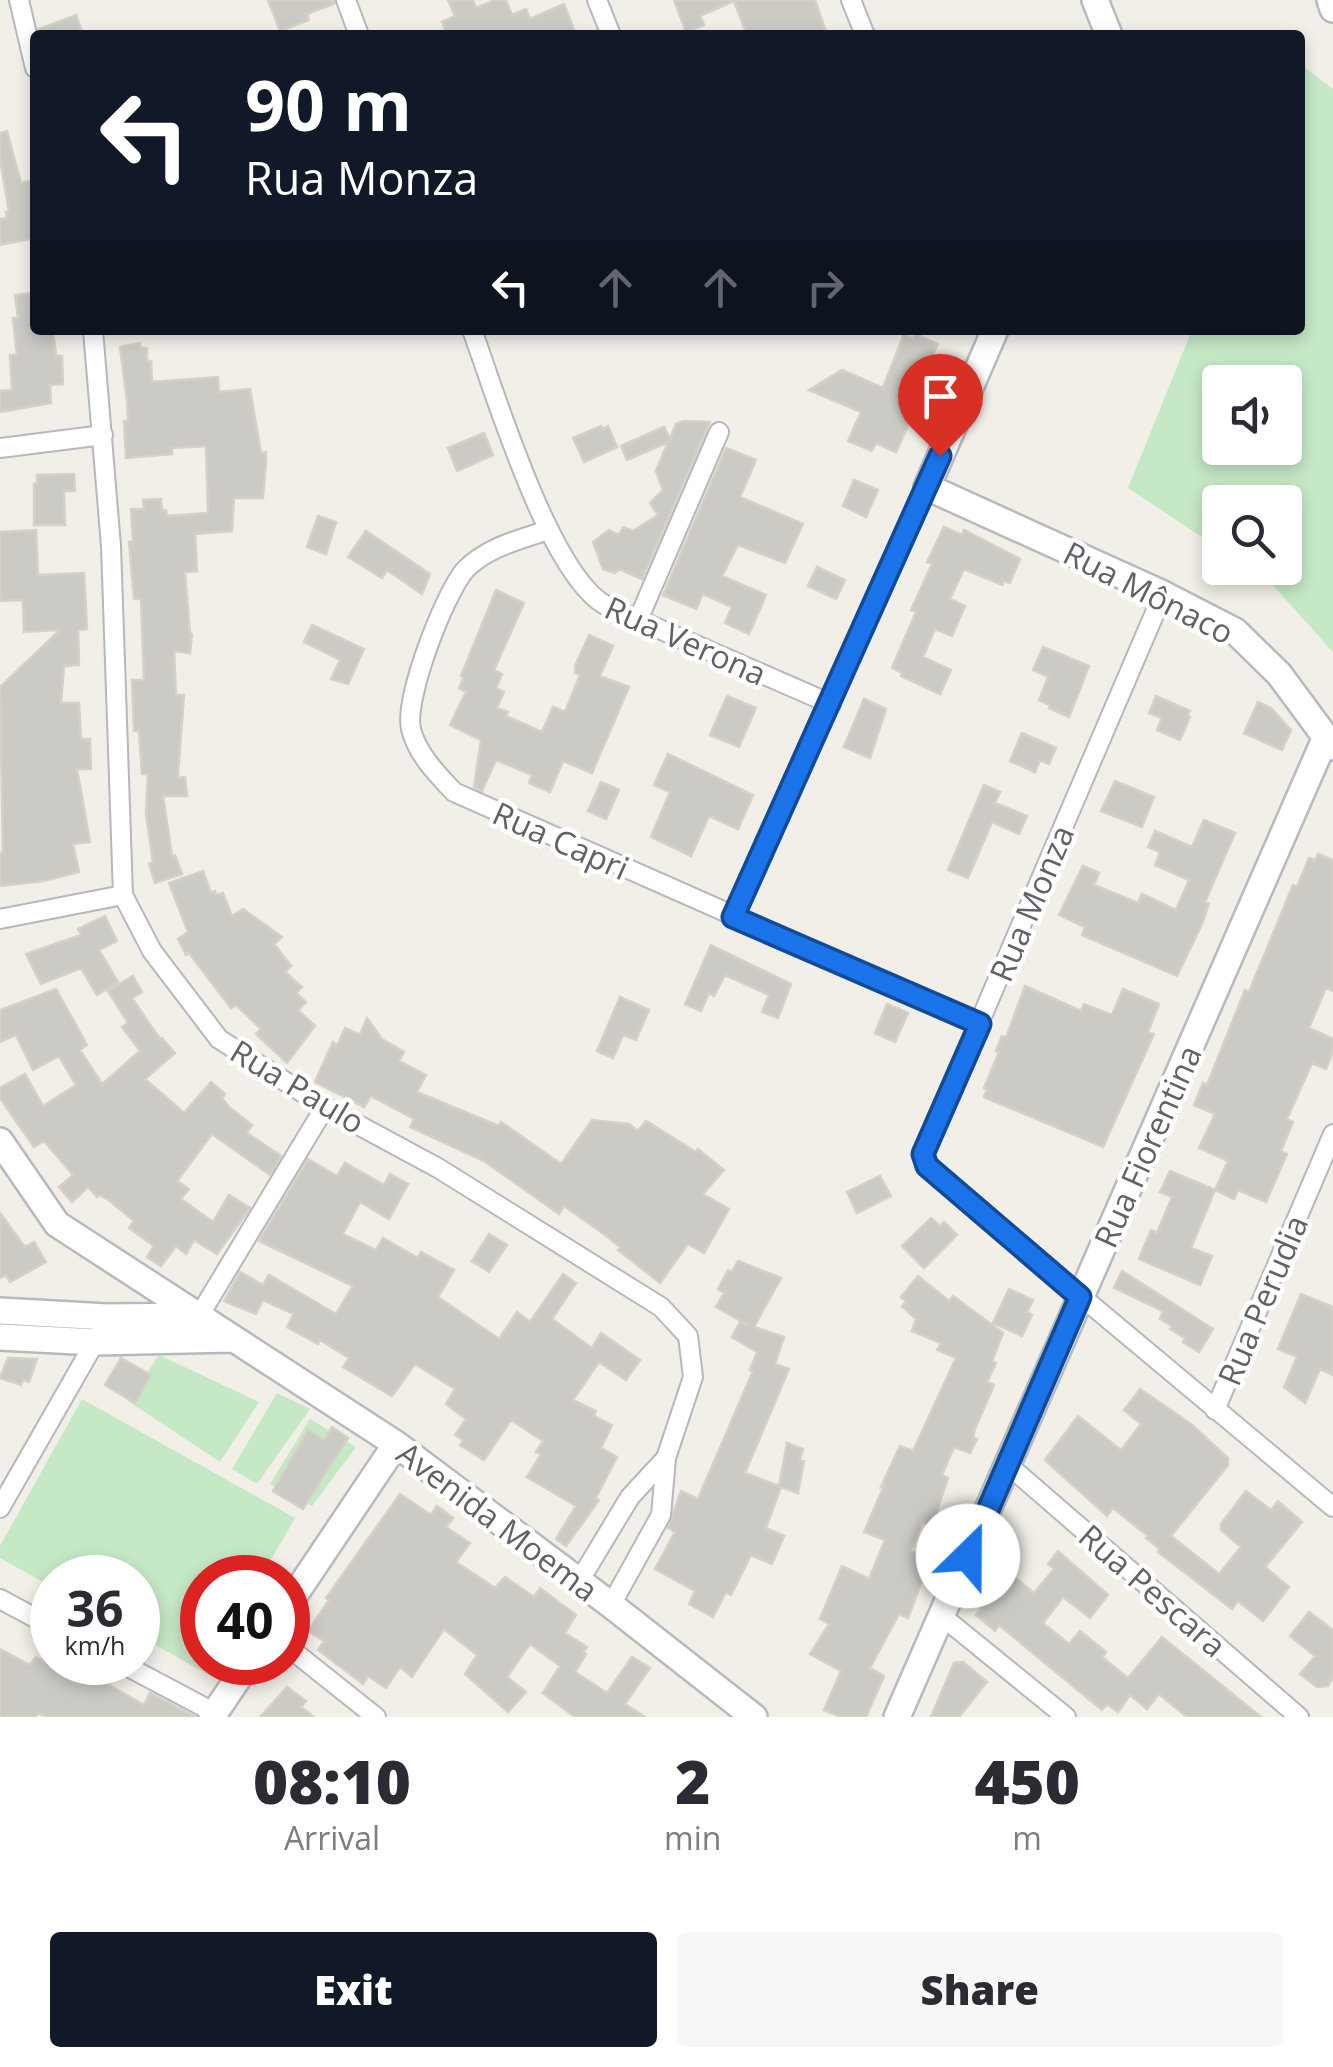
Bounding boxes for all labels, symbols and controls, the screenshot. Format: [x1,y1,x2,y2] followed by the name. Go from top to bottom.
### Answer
[245,56,412,152] text: 90 m
[80,70,210,200] icon: left
[245,147,478,208] text: Rua Monza
[483,260,538,315] icon: left
[588,260,643,315] icon: ahead
[693,260,748,315] icon: ahead
[798,260,853,315] icon: right
[898,354,983,457] pin
[1202,365,1302,585] map controls
[1202,365,1302,465] button: sound
[913,369,968,424] icon: arrive
[1202,485,1302,585] button: search
[1057,531,1241,653] street label: Rua Mônaco
[599,585,773,695] street label: Rua Verona
[486,791,636,889] street label: Rua Capri
[979,818,1083,988] street label: Rua Monza
[223,1029,373,1143] street label: Rua Paulo
[1083,1038,1211,1254] street label: Rua Fiorentina
[1207,1208,1317,1392] street label: Rua Perudia
[389,1431,607,1611] street label: Avenida Moema
[916,1504,1020,1608] position arrow
[1070,1514,1236,1666] street label: Rua Pescara
[180,1555,310,1685] speed limit sign: 40
[66,1574,124,1642] text: 36
[65,1628,125,1662] text: km/h
[253,1740,411,1822] text: 08:10
[675,1740,710,1822] text: 2
[974,1740,1080,1822] text: 450
[284,1816,380,1859] text: Arrival
[664,1816,721,1859] text: min
[1012,1816,1042,1859] text: m
[50,1932,657,2047] button: Exit
[677,1932,1283,2047] button: Share

